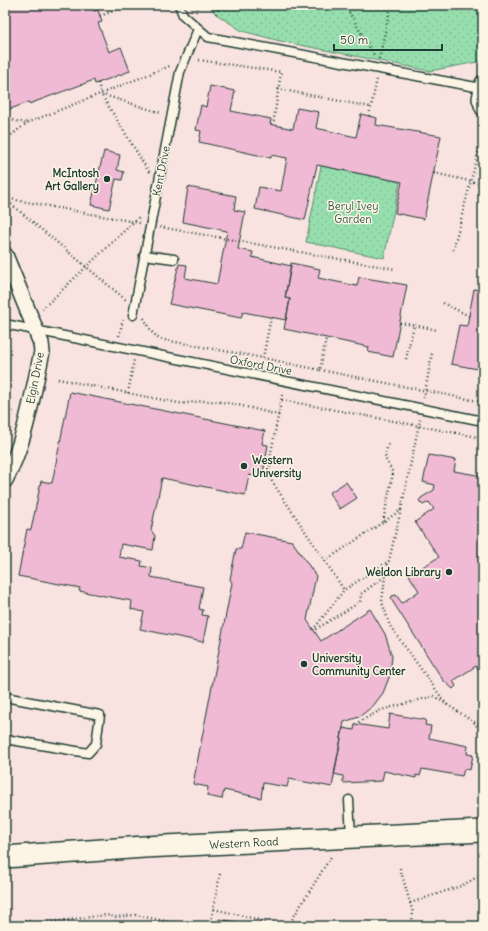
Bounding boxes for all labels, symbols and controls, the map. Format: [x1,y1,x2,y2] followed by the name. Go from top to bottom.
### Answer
[334,26,442,52] scale bar
[340,32,369,47] text: 50 m
[149,145,173,197] street label: Kent Drive
[45,166,100,194] place label: McIntosh Art Gallery
[102,174,112,184] marker: McIntosh Art Gallery
[328,199,378,226] park label: Beryl Ivey Garden
[23,351,47,405] street label: Elgin Drive
[229,352,293,378] street label: Oxford Drive
[252,453,301,481] place label: Western University
[239,461,249,471] marker: Western University
[365,565,441,580] place label: Weldon Library
[444,567,454,577] marker: Weldon Library
[312,651,406,679] place label: University Community Center
[299,659,309,669] marker: University Community Center
[209,834,280,852] street label: Western Road

